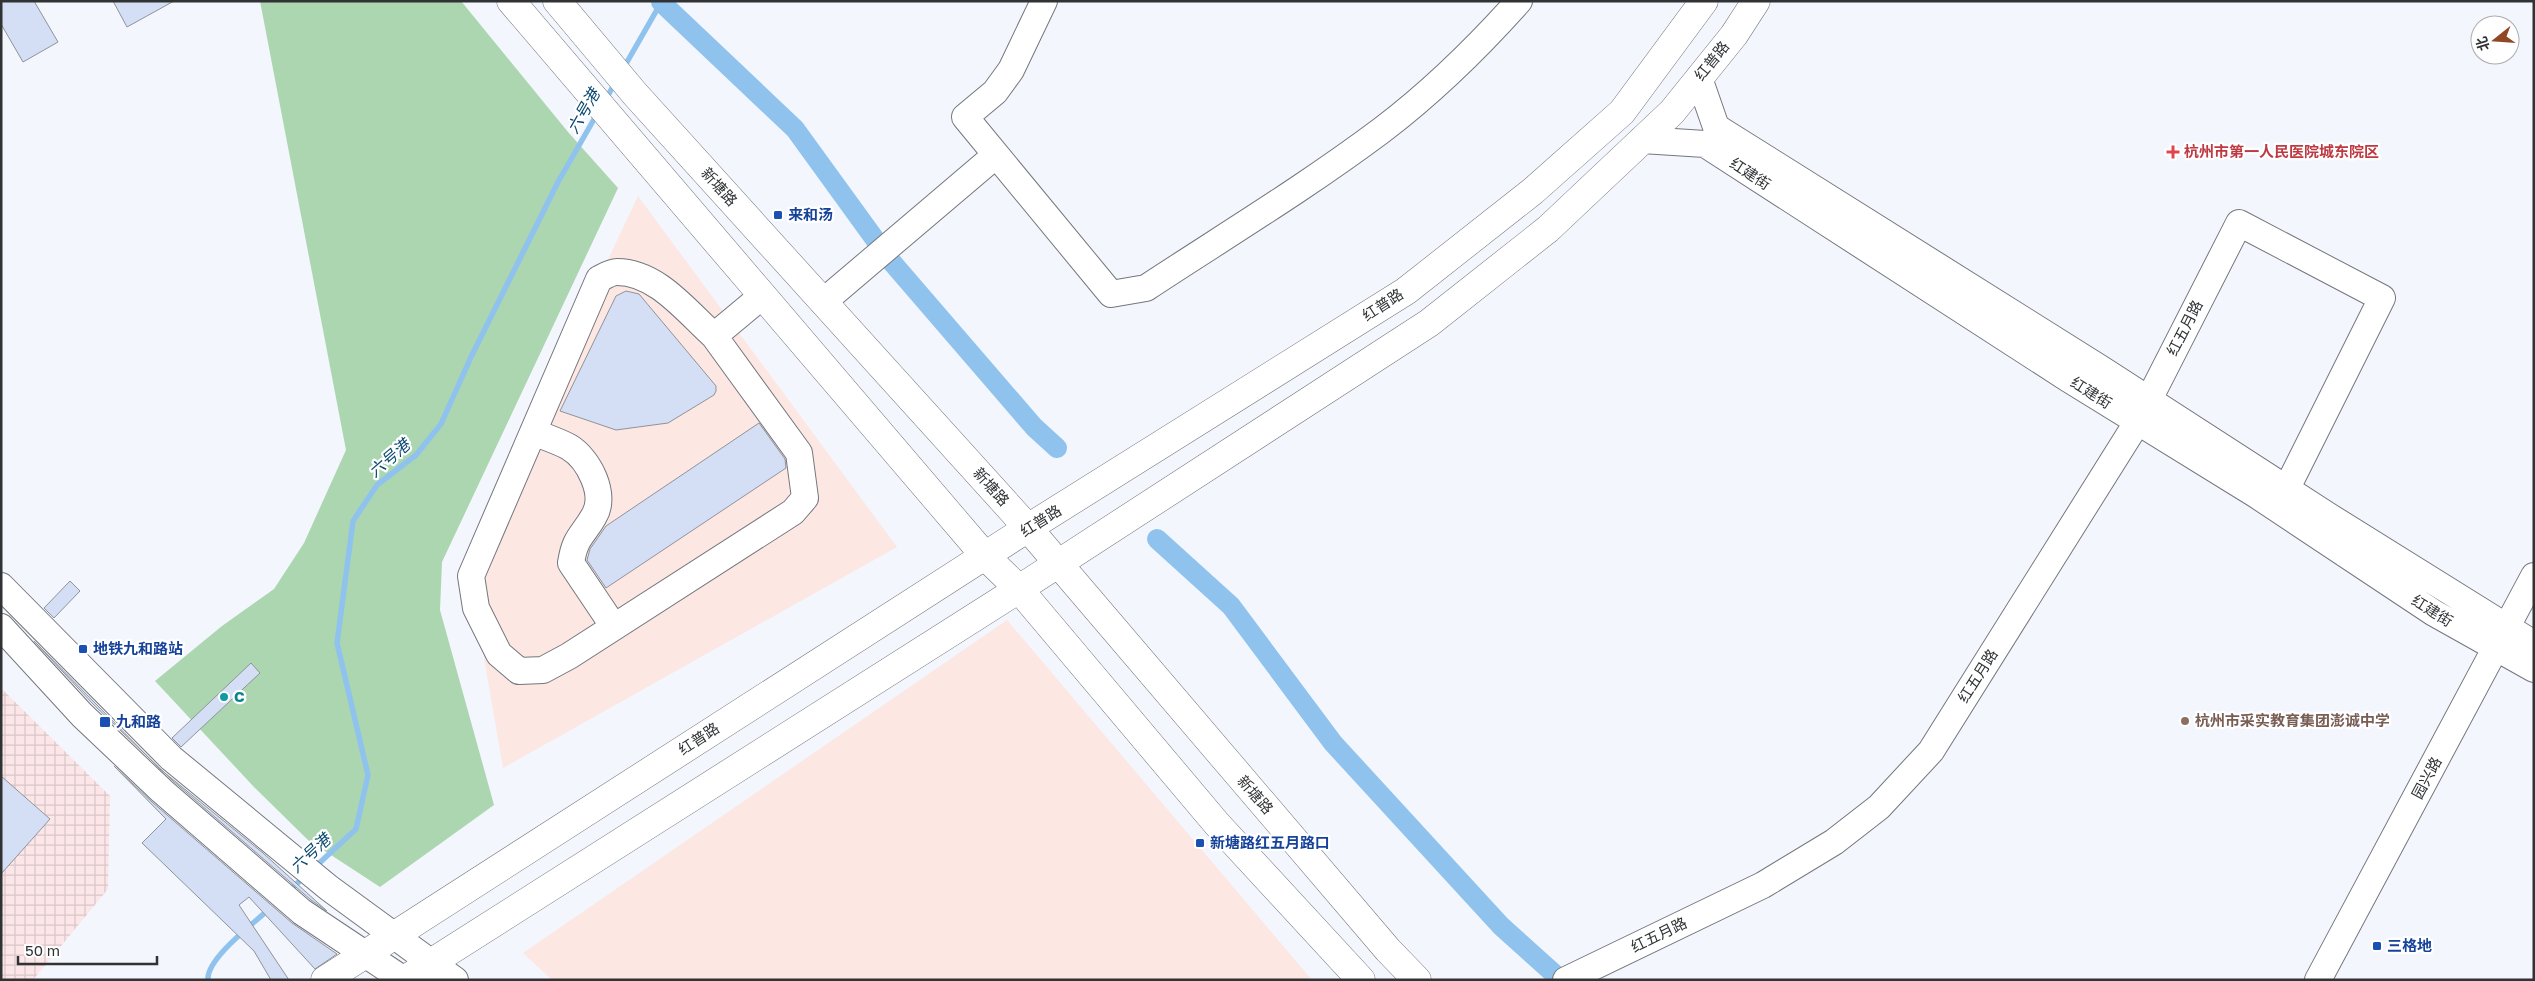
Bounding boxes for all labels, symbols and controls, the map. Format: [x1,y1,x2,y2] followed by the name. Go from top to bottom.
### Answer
[2470,15,2520,65] north arrow
[2472,35,2492,53] text: 北
[1690,37,1732,84] street label: 红普路
[562,83,605,137] water label: 六号港
[2184,142,2379,160] place label: 杭州市第一人民医院城东院区
[2166,145,2180,159] marker: 杭州市第一人民医院城东院区
[1727,153,1774,193] street label: 红建街
[698,164,741,209] street label: 新塘路
[788,205,833,223] place label: 来和汤
[772,209,784,221] marker: 来和汤
[1359,284,1406,324] street label: 红普路
[2162,297,2206,358] street label: 红五月路
[2068,373,2115,412] street label: 红建街
[364,433,415,481] water label: 六号港
[970,464,1013,509] street label: 新塘路
[1017,501,1064,540] street label: 红普路
[2409,591,2456,630] street label: 红建街
[93,639,183,657] place label: 地铁九和路站
[77,643,89,655] marker: 地铁九和路站
[1954,645,2001,706] street label: 红五月路
[234,687,245,705] place label: C
[218,691,230,703] marker: C
[2195,711,2390,729] place label: 杭州市采实教育集团澎诚中学
[116,712,161,730] place label: 九和路
[98,715,112,729] marker: 九和路
[2179,715,2191,727] marker: 杭州市采实教育集团澎诚中学
[675,718,722,758] street label: 红普路
[2408,753,2445,802] street label: 园兴路
[1234,771,1277,817] street label: 新塘路
[286,828,336,877] water label: 六号港
[1210,833,1330,851] place label: 新塘路红五月路口
[1194,837,1206,849] marker: 新塘路红五月路口
[1628,913,1689,955] street label: 红五月路
[18,934,156,966] scale bar
[2387,936,2432,954] place label: 三格地
[2371,940,2383,952] marker: 三格地
[25,941,60,959] text: 50 m

